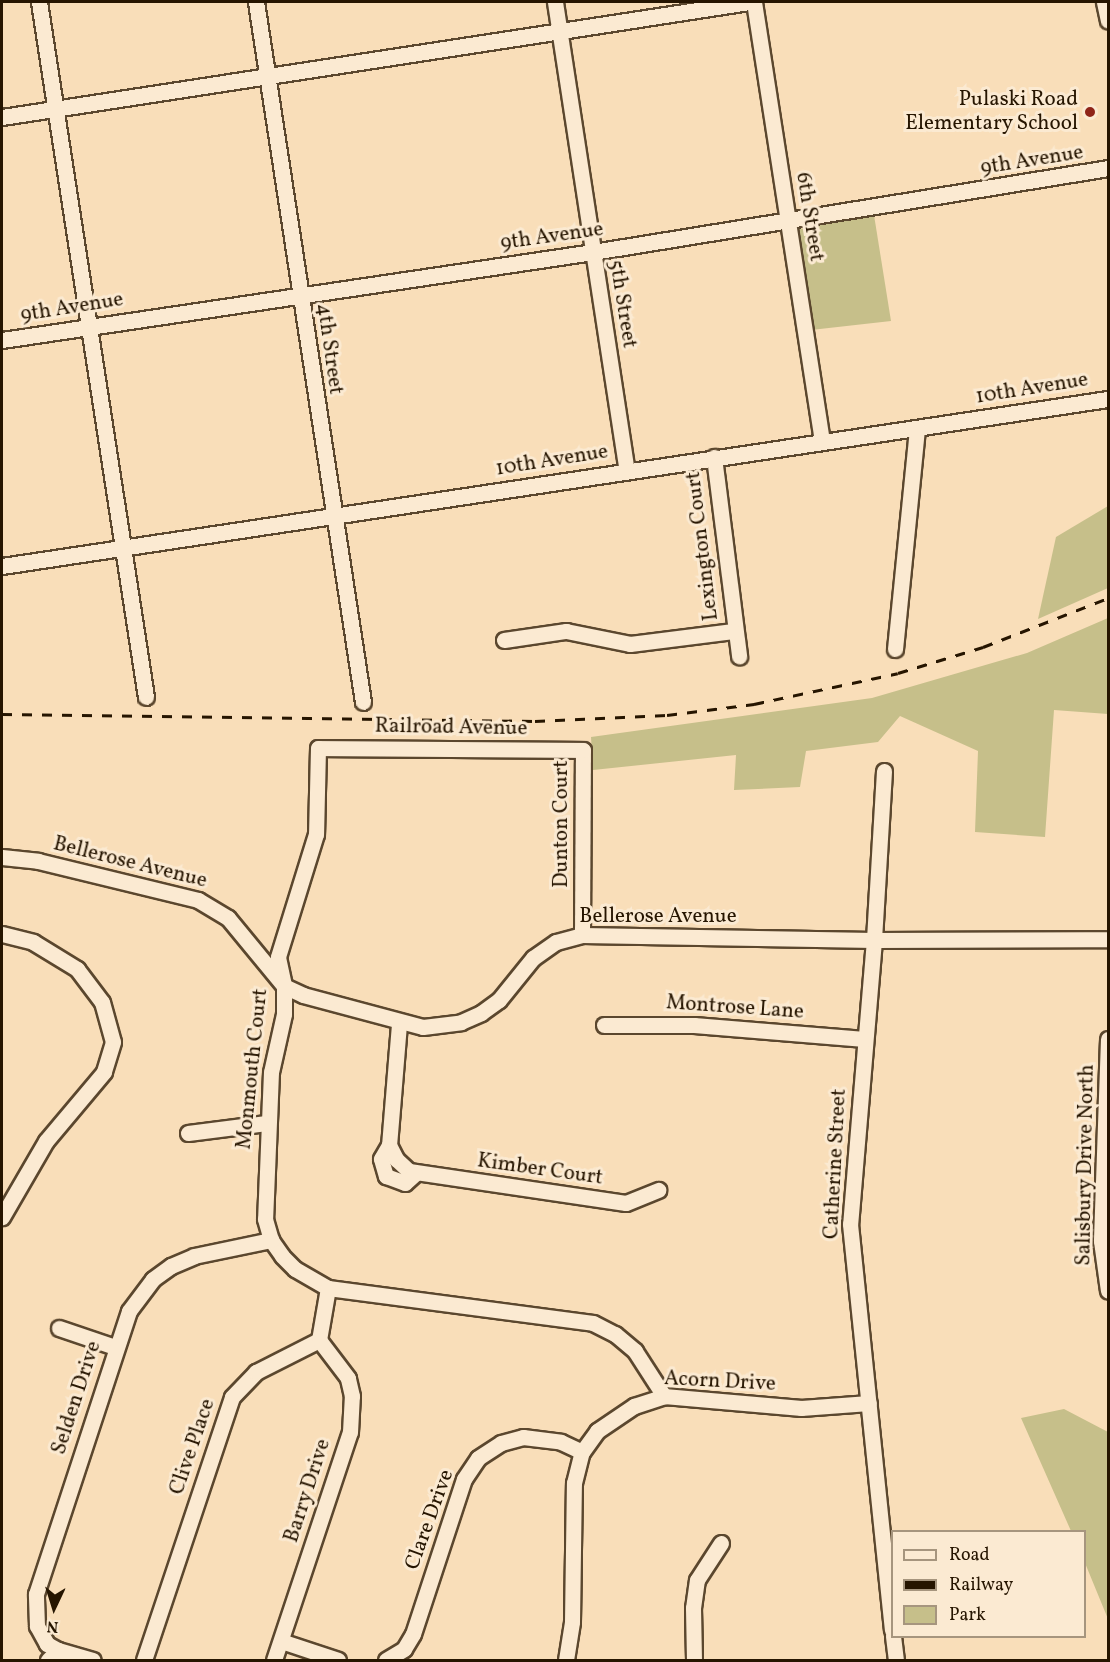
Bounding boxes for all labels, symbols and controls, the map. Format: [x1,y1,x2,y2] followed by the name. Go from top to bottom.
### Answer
[904,87,1078,137] place label: Pulaski Road Elementary School
[1083,105,1097,119] marker: Pulaski Road Elementary School
[979,140,1085,182] street label: 9th Avenue
[790,171,828,263] street label: 6th Street
[499,217,605,257] street label: 9th Avenue
[603,258,641,350] street label: 5th Street
[19,287,125,329] street label: 9th Avenue
[310,302,348,396] street label: 4th Street
[974,368,1090,410] street label: 10th Avenue
[494,440,610,482] street label: 10th Avenue
[681,470,725,622] street label: Lexington Court
[374,714,528,742] street label: Railroad Avenue
[549,760,575,888] street label: Dunton Court
[51,832,209,894] street label: Bellerose Avenue
[579,904,737,930] street label: Bellerose Avenue
[232,987,274,1151] street label: Monmouth Court
[665,991,805,1025] street label: Montrose Lane
[1072,1064,1100,1266] street label: Salisbury Drive North
[819,1088,853,1240] street label: Catherine Street
[476,1149,604,1191] street label: Kimber Court
[47,1338,107,1458] street label: Selden Drive
[664,1366,776,1398] street label: Acorn Drive
[165,1396,221,1498] street label: Clive Place
[279,1436,337,1546] street label: Barry Drive
[400,1467,460,1573] street label: Clare Drive
[891,1530,1086,1638] legend
[949,1543,990,1568] text: Road
[949,1573,1013,1598] text: Railway
[24,1578,84,1638] north arrow
[949,1603,986,1628] text: Park
[46,1615,59,1637] text: N

